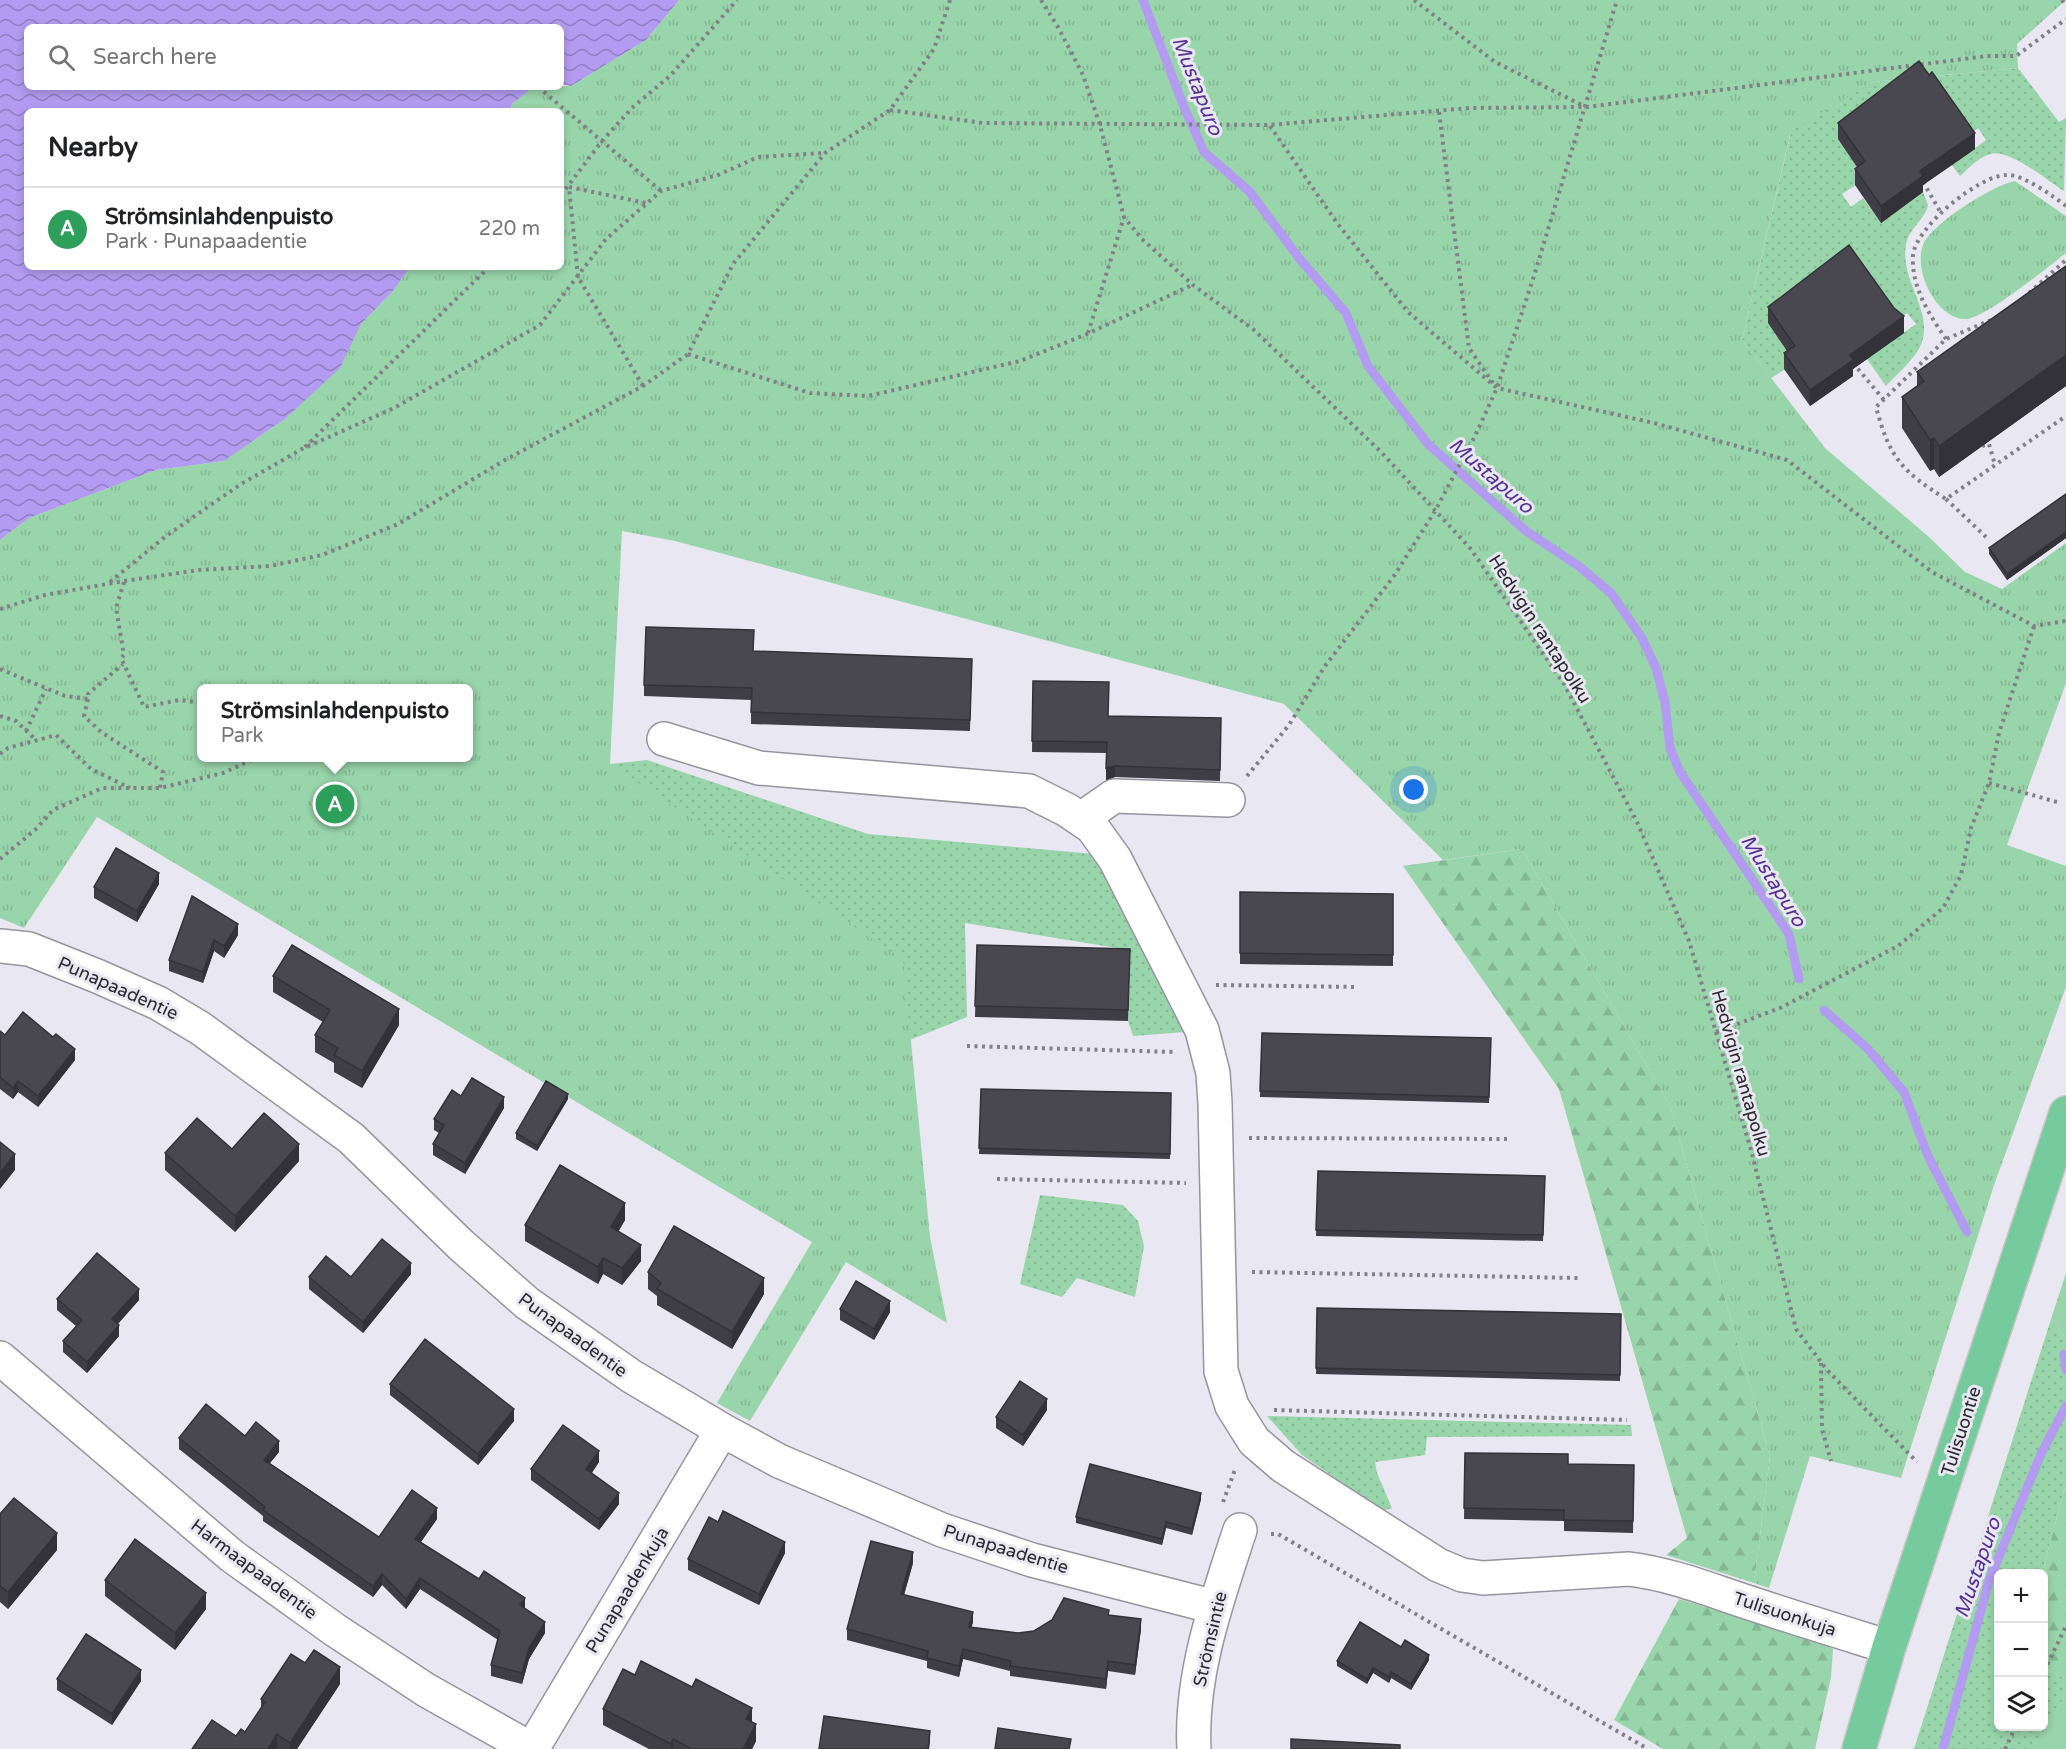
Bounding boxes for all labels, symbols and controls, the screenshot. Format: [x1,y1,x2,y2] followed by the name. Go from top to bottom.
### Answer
[24,24,564,90] search box
[1166,33,1228,139] water label: Mustapuro
[45,41,78,74] icon: search
[93,44,217,70] text: Search here
[48,132,138,163] text: Nearby
[105,204,333,230] text: Strömsinlahdenpuisto
[60,217,75,241] text: A
[479,217,540,241] text: 220 m
[105,230,307,254] text: Park · Punapaadentie
[1444,433,1539,520] water label: Mustapuro
[1484,551,1596,707] street label: Hedvigin rantapolku
[197,684,473,762] popup
[221,698,449,724] text: Strömsinlahdenpuisto
[221,724,264,748] text: Park
[1399,775,1428,804] your location
[316,782,354,826] pin: A
[1735,831,1811,932] water label: Mustapuro
[54,952,182,1024] street label: Punapaadentie
[1707,987,1775,1159] street label: Hedvigin rantapolku
[514,1288,632,1382] street label: Punapaadentie
[1936,1384,1986,1478] street label: Tulisuontie
[186,1514,322,1624] street label: Harmaapaadentie
[1950,1514,2007,1621] water label: Mustapuro
[941,1520,1071,1578] street label: Punapaadentie
[581,1523,673,1657] street label: Punapaadenkuja
[1994,1569,2048,1731] map controls
[1994,1569,2048,1623] button: +
[1731,1587,1839,1641] street label: Tulisuonkuja
[1188,1589,1232,1689] street label: Strömsintie
[1994,1623,2048,1677] button: −
[1994,1677,2048,1731] button: layers

